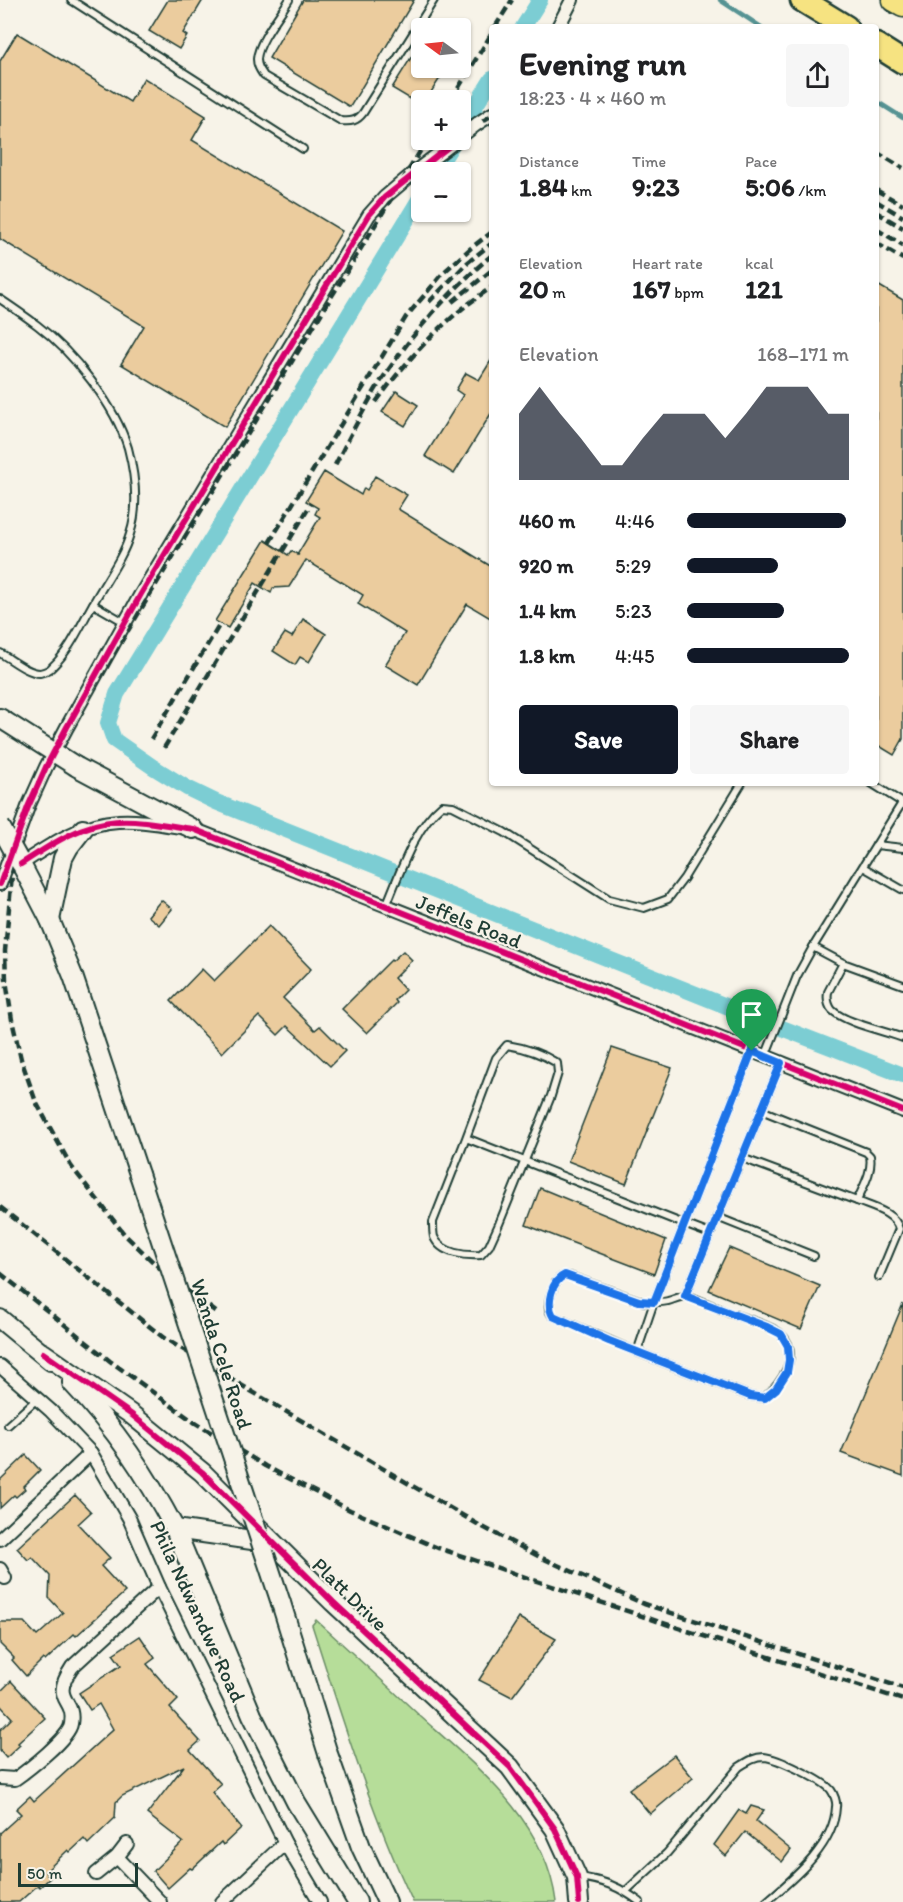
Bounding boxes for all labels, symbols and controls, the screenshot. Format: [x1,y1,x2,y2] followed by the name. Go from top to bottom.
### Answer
[411,18,471,78] north arrow
[411,18,471,222] map controls
[519,44,686,83] text: Evening run
[786,44,849,107] button: share
[519,86,666,110] text: 18:23 · 4 × 460 m
[411,90,471,150] button: +
[519,152,579,171] text: Distance
[632,152,666,171] text: Time
[745,152,777,171] text: Pace
[411,162,471,222] button: −
[519,171,567,203] text: 1.84
[632,171,680,203] text: 9:23
[745,171,795,203] text: 5:06
[567,181,592,200] text: km
[795,181,826,200] text: /km
[519,254,583,273] text: Elevation
[632,254,703,273] text: Heart rate
[745,254,773,273] text: kcal
[519,273,549,305] text: 20
[632,273,671,305] text: 167
[745,273,783,305] text: 121
[549,283,566,302] text: m
[671,283,704,302] text: bpm
[519,342,598,366] text: Elevation
[757,342,849,366] text: 168–171 m
[519,509,575,533] text: 460 m
[615,509,655,533] text: 4:46
[519,554,574,578] text: 920 m
[615,554,651,578] text: 5:29
[519,599,576,623] text: 1.4 km
[615,599,652,623] text: 5:23
[519,644,575,668] text: 1.8 km
[615,644,654,668] text: 4:45
[519,705,678,774] button: Save
[690,705,849,774] button: Share
[413,889,526,954] street label: Jeffels Road
[726,989,777,1051] pin
[735,998,768,1031] icon: arrive
[186,1276,258,1433] street label: Wanda Cele Road
[145,1516,251,1706] street label: Phila Ndwandwe Road
[307,1552,393,1636] street label: Platt Drive
[18,1860,138,1888] scale bar
[27,1864,62,1883] text: 50 m

